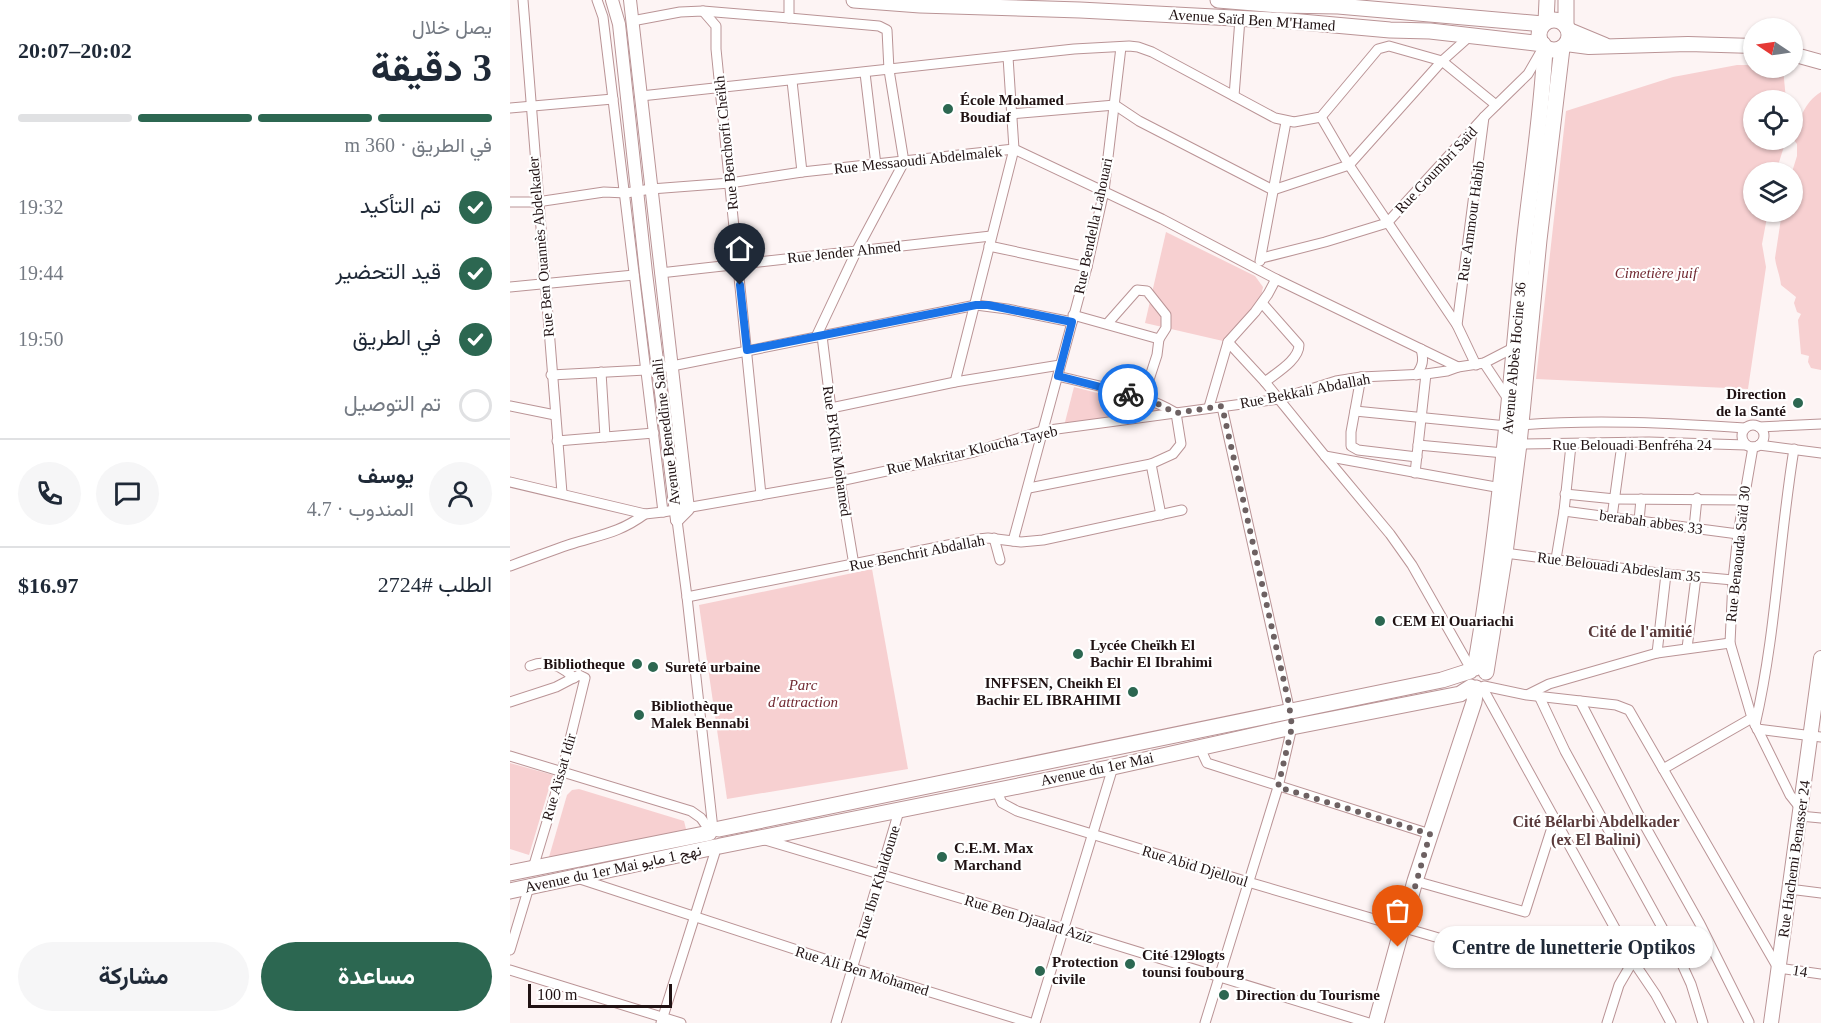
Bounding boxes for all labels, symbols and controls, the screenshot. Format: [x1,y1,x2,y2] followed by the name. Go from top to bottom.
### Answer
[1168,6,1336,34] street label: Avenue Saïd Ben M'Hamed
[412,16,492,38] text: يصل خلال
[1743,18,1803,78] north arrow
[1743,18,1803,222] map controls
[18,38,132,63] text: 20:02–20:07
[371,46,492,89] text: 3 دقيقة
[711,75,741,211] street label: Rue Benchorfi Cheïkh
[1743,90,1803,150] button: locate
[960,92,1064,125] place label: École Mohamed Boudiaf
[941,102,955,116] marker: École Mohamed Boudiaf
[1392,123,1481,217] street label: Rue Goumbri Saïd
[344,134,492,156] text: في الطريق · 360 m
[833,143,1003,177] street label: Rue Messaoudi Abdelmalek
[525,156,557,338] street label: Rue Ben Ouannès Abdelkader
[1071,156,1115,296] street label: Rue Bendella Lahouari
[1455,160,1487,282] street label: Rue Ammour Habib
[1743,162,1803,222] button: layers
[459,191,492,224] icon: check
[360,193,441,218] text: تم التأكيد
[18,196,64,218] text: 19:32
[714,223,765,285] pin
[723,232,756,265] icon: home
[786,238,902,266] street label: Rue Jender Ahmed
[459,257,492,290] icon: check
[335,259,441,284] text: قيد التحضير
[18,262,64,284] text: 19:44
[1615,265,1699,281] park label: Cimetière juif
[1499,281,1529,435] street label: Avenue Abbès Hocine 36
[459,323,492,356] icon: check
[353,325,441,350] text: في الطريق
[18,328,64,350] text: 19:50
[649,358,683,506] street label: Avenue Beneddine Sahli
[1098,364,1158,424] courier
[1238,370,1372,411] street label: Rue Bekkali Abdallah
[1112,378,1145,411] icon: bike
[820,385,854,518] street label: Rue B'Khit Mohamed
[1716,386,1787,419] place label: Direction de la Santé
[344,391,441,416] text: تم التوصيل
[1791,396,1805,410] marker: Direction de la Santé
[885,423,1059,477] street label: Rue Makritar Kloucha Tayeb
[1552,437,1712,453] street label: Rue Belouadi Benfréha 24
[18,462,81,525] button: phone
[96,462,159,525] button: chat
[429,462,492,525] button: person
[358,463,414,488] text: يوسف
[1723,485,1753,623] street label: Rue Benaouda Saïd 30
[307,498,414,520] text: المندوب · 4.7
[1598,507,1704,537] street label: berabah abbes 33
[848,532,986,574] street label: Rue Benchrit Abdallah
[1536,549,1702,585] street label: Rue Belouadi Abdeslam 35
[378,572,492,597] text: الطلب #2724
[18,573,79,598] text: $16.97
[1392,613,1514,629] place label: CEM El Ouariachi
[1373,614,1387,628] marker: CEM El Ouariachi
[1588,623,1692,640] district label: Cité de l'amitié
[1090,637,1212,670] place label: Lycée Cheïkh El Bachir El Ibrahimi
[1071,647,1085,661] marker: Lycée Cheïkh El Bachir El Ibrahimi
[543,656,625,672] place label: Bibliotheque
[630,657,644,671] marker: Bibliotheque
[665,659,760,675] place label: Sureté urbaine
[646,660,660,674] marker: Sureté urbaine
[976,675,1121,708] place label: INFFSEN, Cheikh El Bachir EL IBRAHIMI
[768,677,838,710] park label: Parc d'attraction
[1126,685,1140,699] marker: INFFSEN, Cheikh El Bachir EL IBRAHIMI
[651,698,749,731] place label: Bibliothèque Malek Bennabi
[632,708,646,722] marker: Bibliothèque Malek Bennabi
[539,732,579,822] street label: Rue Aïssat Idir
[1039,749,1155,789] street label: Avenue du 1er Mai
[1775,779,1813,939] street label: Rue Hachemi Benasser 24
[1512,813,1680,849] district label: Cité Bélarbi Abdelkader (ex El Balini)
[853,823,903,941] street label: Rue Ibn Khaldoune
[954,840,1034,873] place label: C.E.M. Max Marchand
[523,842,703,898] street label: Avenue du 1er Mai نهج 1 مايو
[1140,842,1250,890] street label: Rue Abid Djelloul
[935,850,949,864] marker: C.E.M. Max Marchand
[1372,885,1423,947] pin
[963,892,1096,946] street label: Rue Ben Djaalad Aziz
[1381,894,1414,927] icon: bag
[1434,926,1713,968] callout: Centre de lunetterie Optikos
[1452,936,1695,958] text: Centre de lunetterie Optikos
[18,942,249,1011] button: مشاركة
[261,942,492,1011] button: مساعدة
[793,943,931,999] street label: Rue Ali Ben Mohamed
[1142,947,1245,980] place label: Cité 129logts tounsi foubourg
[1052,954,1119,987] place label: Protection civile
[1123,957,1137,971] marker: Cité 129logts tounsi foubourg
[1791,962,1809,980] street label: 14
[1033,964,1047,978] marker: Protection civile
[528,981,672,1008] scale bar
[537,986,577,1003] text: 100 m
[1236,987,1380,1003] place label: Direction du Tourisme
[1217,988,1231,1002] marker: Direction du Tourisme

